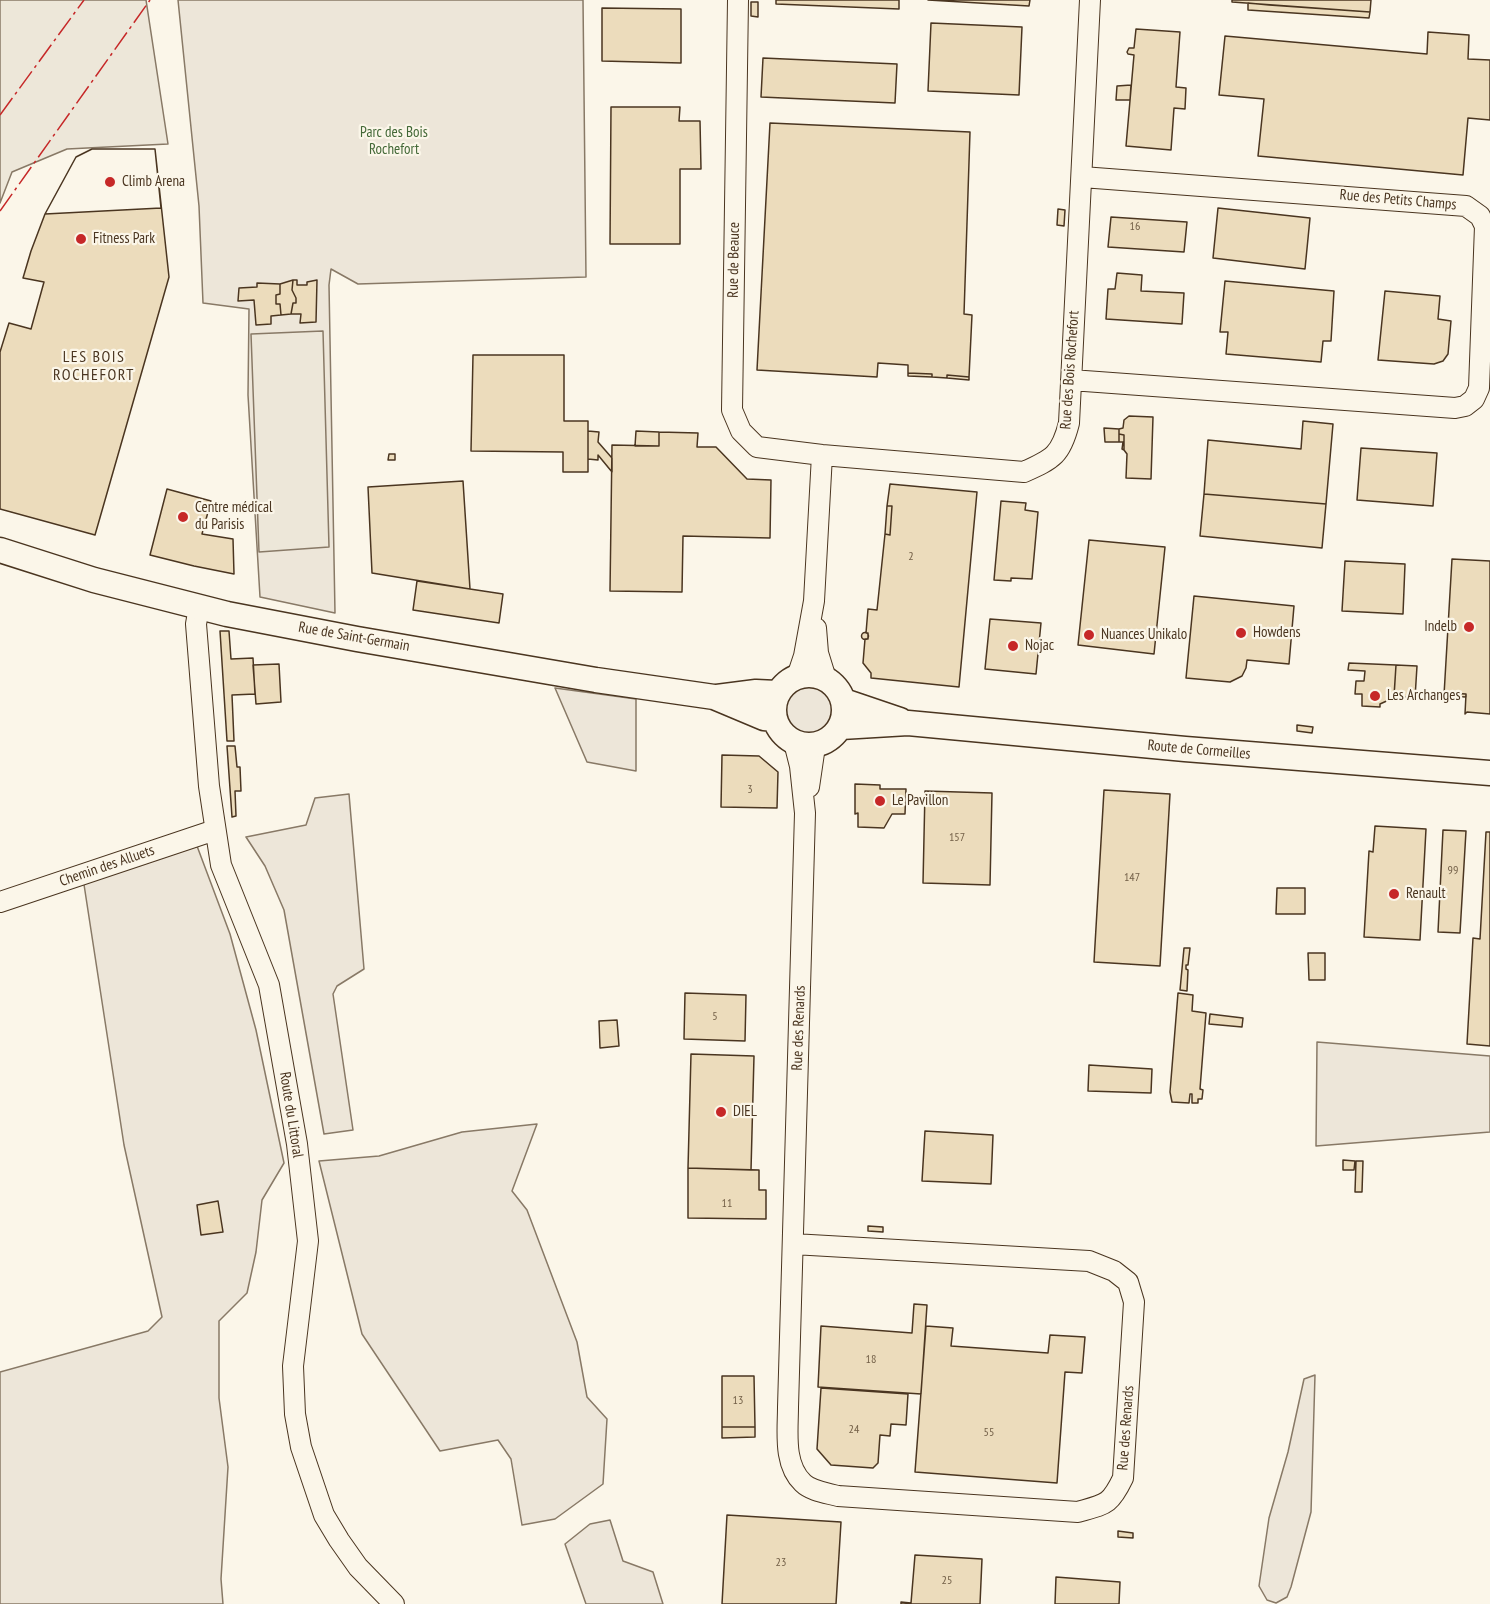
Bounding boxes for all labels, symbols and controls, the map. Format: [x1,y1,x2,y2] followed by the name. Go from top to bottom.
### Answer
[360,124,428,159] park label: Parc des Bois Rochefort
[122,173,185,191] place label: Climb Arena
[103,175,117,189] marker: Climb Arena
[1339,186,1457,214] street label: Rue des Petits Champs
[1130,220,1140,234] house number: 16
[724,222,744,298] street label: Rue de Beauce
[93,230,155,248] place label: Fitness Park
[74,232,88,246] marker: Fitness Park
[1057,310,1083,430] street label: Rue des Bois Rochefort
[53,347,135,385] district label: LES BOIS ROCHEFORT
[195,499,272,534] place label: Centre médical du Parisis
[176,510,190,524] marker: Centre médical du Parisis
[908,550,914,564] house number: 2
[297,618,411,656] street label: Rue de Saint-Germain
[1424,618,1457,636] place label: Indelb
[1462,620,1476,634] marker: Indelb
[1253,624,1301,642] place label: Howdens
[1101,626,1187,644] place label: Nuances Unikalo
[1234,626,1248,640] marker: Howdens
[1082,628,1096,642] marker: Nuances Unikalo
[1025,637,1054,655] place label: Nojac
[1006,639,1020,653] marker: Nojac
[1387,687,1460,705] place label: Les Archanges
[1368,689,1382,703] marker: Les Archanges
[1147,737,1251,763] street label: Route de Cormeilles
[747,783,753,797] house number: 3
[892,792,948,810] place label: Le Pavillon
[873,794,887,808] marker: Le Pavillon
[949,831,965,845] house number: 157
[57,841,157,891] street label: Chemin des Alluets
[1448,864,1458,878] house number: 99
[1124,871,1140,885] house number: 147
[1406,885,1446,903] place label: Renault
[1387,887,1401,901] marker: Renault
[789,985,809,1071] street label: Rue des Renards
[712,1010,718,1024] house number: 5
[275,1071,307,1159] street label: Route du Littoral
[733,1103,757,1121] place label: DIEL
[714,1105,728,1119] marker: DIEL
[722,1197,732,1211] house number: 11
[866,1353,876,1367] house number: 18
[1114,1385,1138,1471] street label: Rue des Renards
[733,1394,743,1408] house number: 13
[849,1423,859,1437] house number: 24
[984,1426,994,1440] house number: 55
[776,1556,786,1570] house number: 23
[942,1574,952,1588] house number: 25

